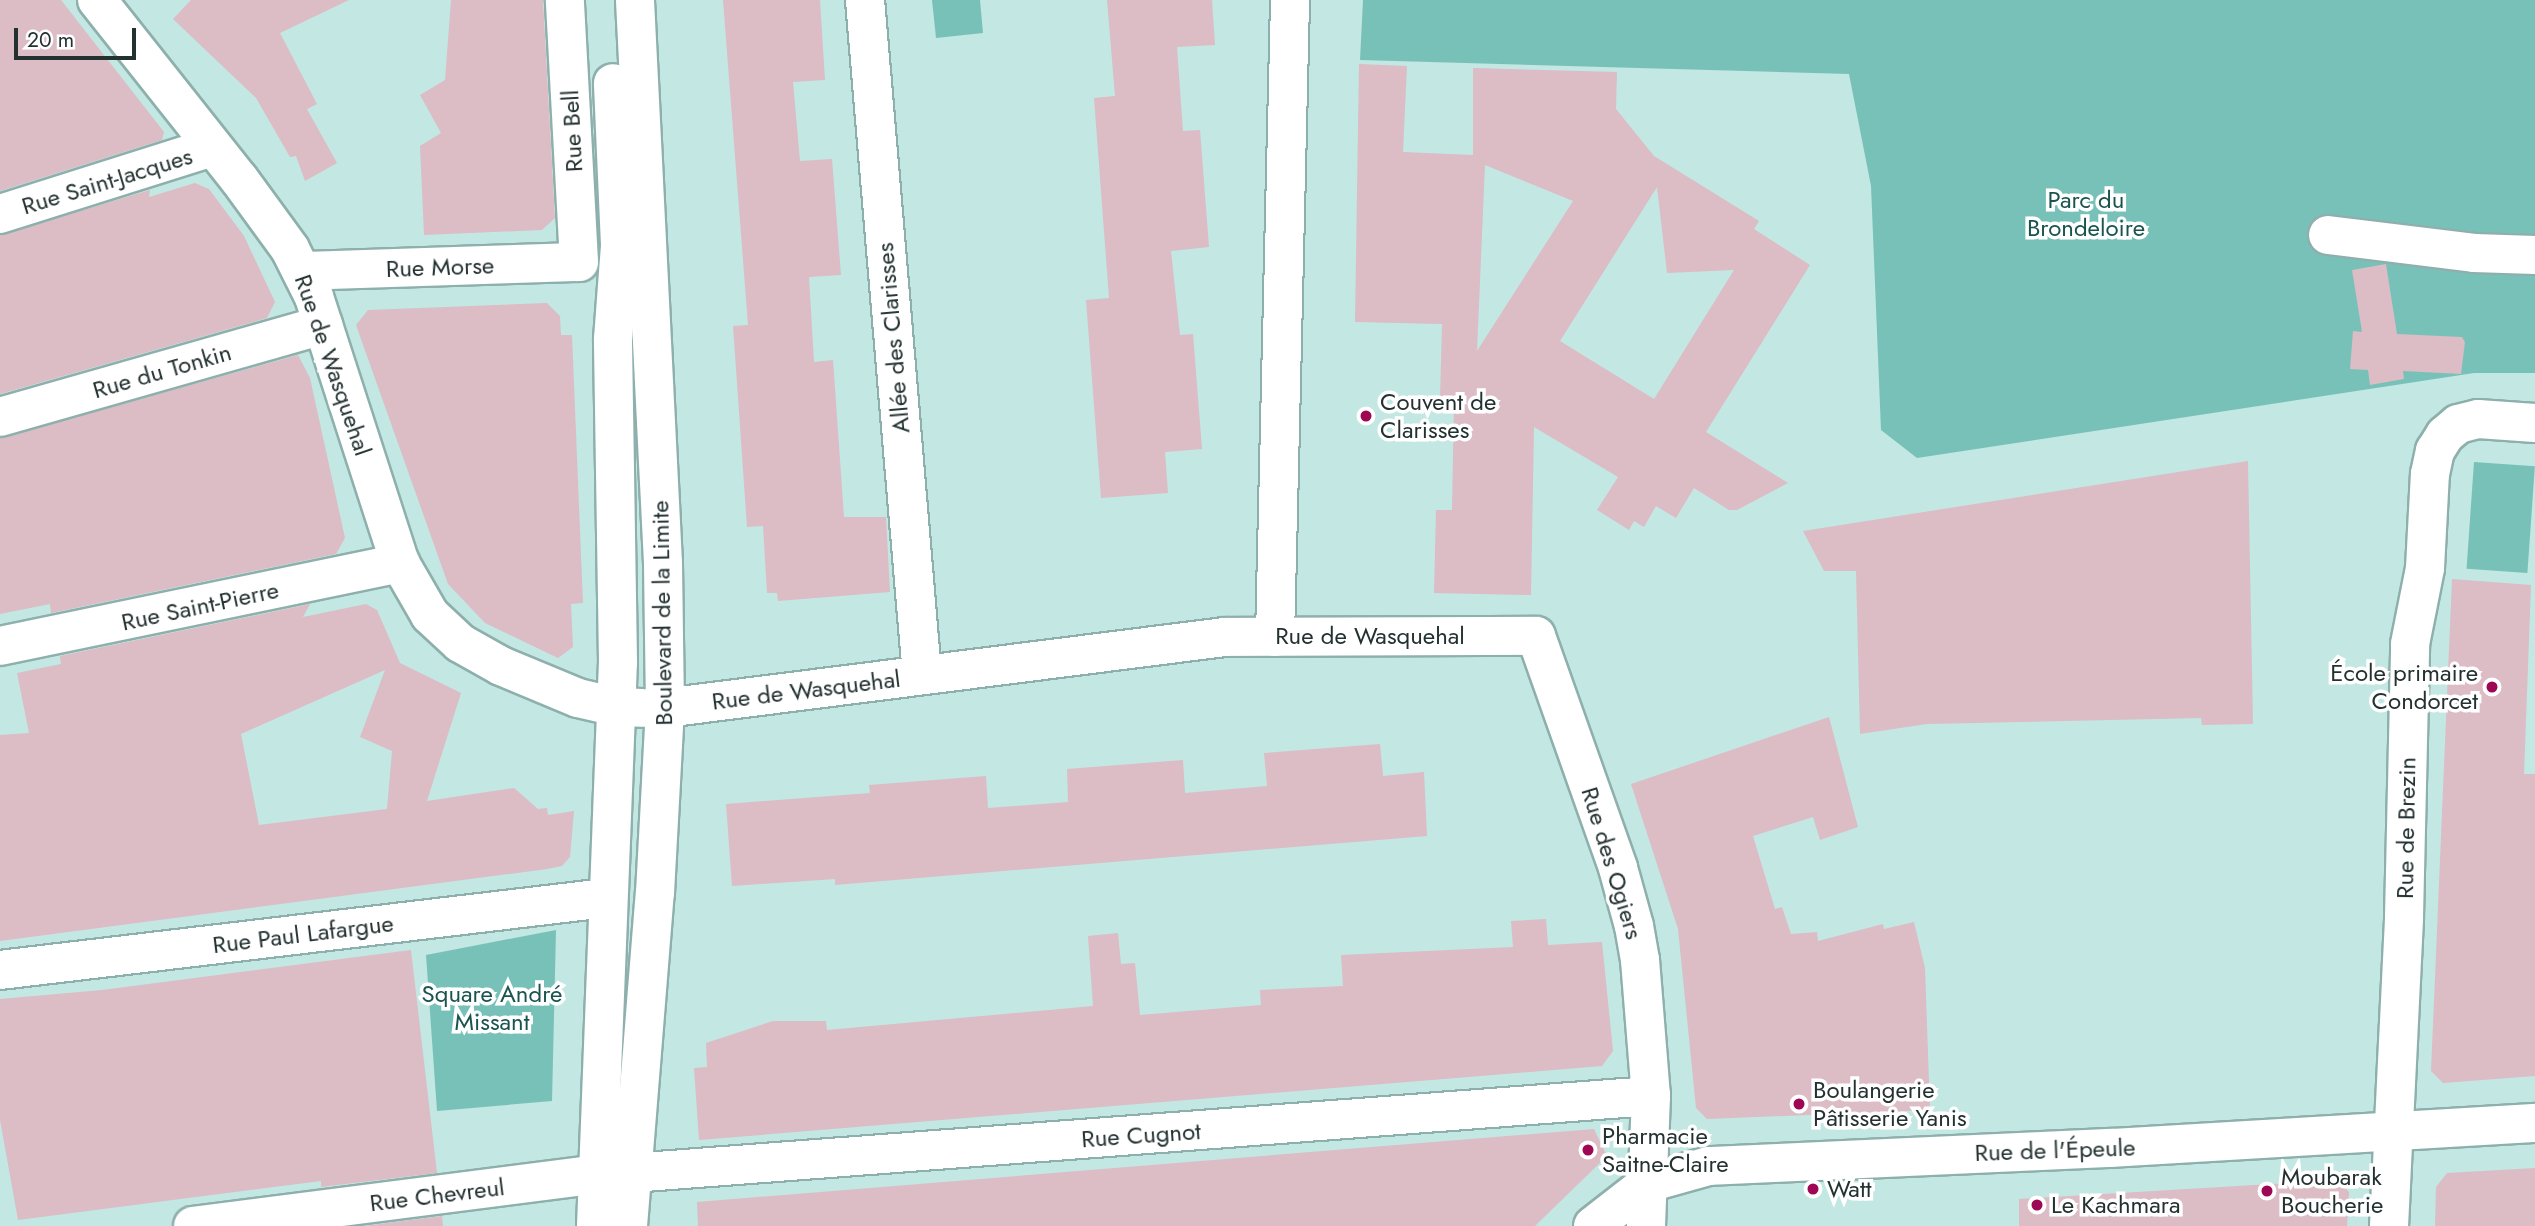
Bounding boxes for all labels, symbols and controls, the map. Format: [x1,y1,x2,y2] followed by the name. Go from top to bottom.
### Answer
[18,14,140,58] scale bar
[27,25,74,55] text: 20 m
[555,89,589,173] street label: Rue Bell
[18,141,196,221] street label: Rue Saint-Jacques
[2027,186,2145,242] park label: Parc du Brondeloire
[870,242,916,434] street label: Allée des Clarisses
[385,251,495,283] street label: Rue Morse
[289,271,377,459] street label: Rue de Wasquehal
[89,337,235,405] street label: Rue du Tonkin
[1380,388,1496,444] place label: Couvent de Clarisses
[1358,408,1374,424] marker: Couvent de Clarisses
[646,500,678,726] street label: Boulevard de la Limite
[119,575,281,637] street label: Rue Saint-Pierre
[1275,622,1465,650] street label: Rue de Wasquehal
[2330,659,2478,715] place label: École primaire Condorcet
[710,664,902,716] street label: Rue de Wasquehal
[2484,679,2500,695] marker: École primaire Condorcet
[2390,757,2422,899] street label: Rue de Brezin
[1575,783,1649,943] street label: Rue des Ogiers
[211,909,395,959] street label: Rue Paul Lafargue
[422,980,562,1036] park label: Square André Missant
[1813,1076,1967,1132] place label: Boulangerie Pâtisserie Yanis
[1791,1096,1807,1112] marker: Boulangerie Pâtisserie Yanis
[1080,1116,1202,1154] street label: Rue Cugnot
[1602,1122,1729,1178] place label: Pharmacie Saitne-Claire
[1974,1133,2136,1167] street label: Rue de l'Épeule
[1580,1142,1596,1158] marker: Pharmacie Saitne-Claire
[2281,1163,2383,1219] place label: Moubarak Boucherie
[368,1172,506,1218] street label: Rue Chevreul
[1827,1175,1871,1203] place label: Watt
[1805,1181,1821,1197] marker: Watt
[2259,1183,2275,1199] marker: Moubarak Boucherie
[2051,1191,2181,1219] place label: Le Kachmara
[2029,1197,2045,1213] marker: Le Kachmara

